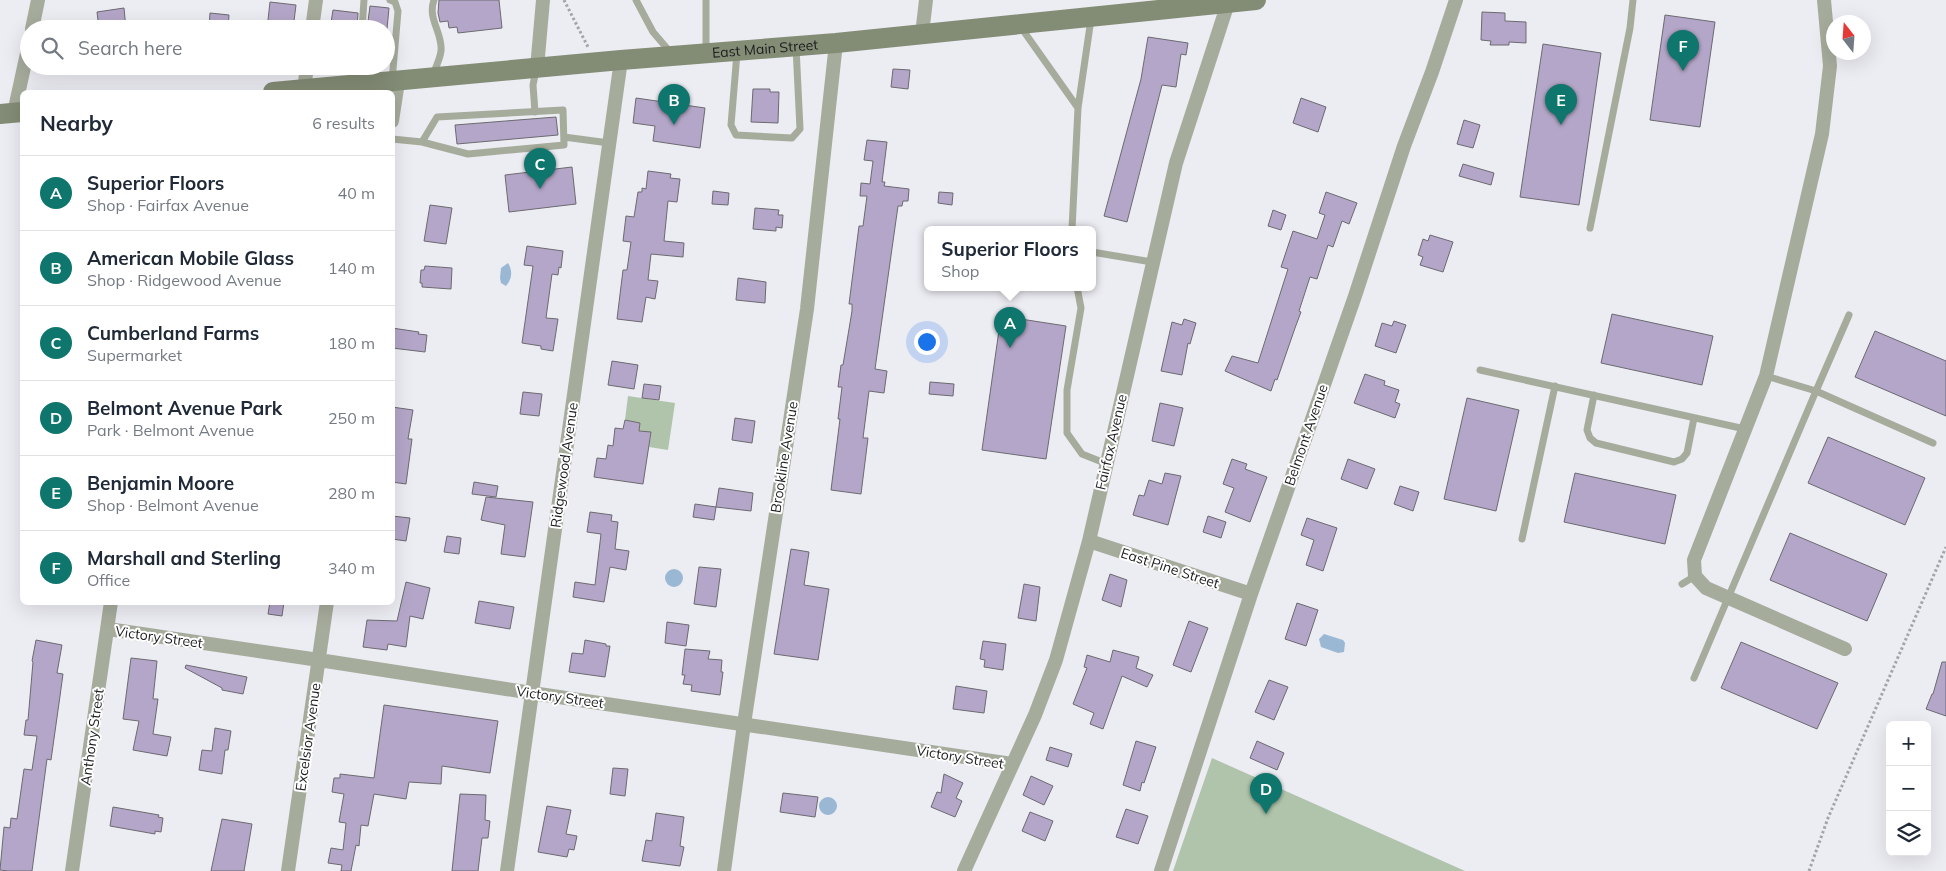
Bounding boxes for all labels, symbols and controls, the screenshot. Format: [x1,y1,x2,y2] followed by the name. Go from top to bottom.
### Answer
[1826,15,1871,60] north arrow
[20,20,395,75] search box
[1667,30,1699,71] pin: F
[38,34,66,62] icon: search
[711,35,819,62] street label: East Main Street
[78,36,182,60] text: Search here
[658,84,690,125] pin: B
[1545,84,1577,125] pin: E
[40,110,113,136] text: Nearby
[312,113,375,133] text: 6 results
[524,148,556,189] pin: C
[87,171,224,195] text: Superior Floors
[50,183,62,203] text: A
[338,183,375,203] text: 40 m
[87,195,249,215] text: Shop · Fairfax Avenue
[924,226,1096,291] popup
[941,237,1079,261] text: Superior Floors
[87,246,294,270] text: American Mobile Glass
[50,258,62,278] text: B
[328,258,375,278] text: 140 m
[941,261,979,281] text: Shop
[87,270,281,290] text: Shop · Ridgewood Avenue
[994,307,1026,348] pin: A
[87,321,259,345] text: Cumberland Farms
[914,329,940,355] your location
[51,333,61,353] text: C
[328,333,375,353] text: 180 m
[87,345,182,365] text: Supermarket
[1280,382,1332,488] street label: Belmont Avenue
[1091,392,1131,492] street label: Fairfax Avenue
[87,396,282,420] text: Belmont Avenue Park
[766,400,802,514] street label: Brookline Avenue
[546,401,582,529] street label: Ridgewood Avenue
[50,408,62,428] text: D
[328,408,375,428] text: 250 m
[87,420,254,440] text: Park · Belmont Avenue
[87,471,234,495] text: Benjamin Moore
[51,483,61,503] text: E
[328,483,375,503] text: 280 m
[87,495,259,515] text: Shop · Belmont Avenue
[1118,544,1222,592] street label: East Pine Street
[87,546,281,570] text: Marshall and Sterling
[51,558,61,578] text: F
[328,558,375,578] text: 340 m
[87,570,130,590] text: Office
[114,622,204,652] street label: Victory Street
[291,682,325,792] street label: Excelsior Avenue
[515,682,605,712] street label: Victory Street
[76,687,108,787] street label: Anthony Street
[1886,721,1931,856] map controls
[1886,721,1931,766] button: +
[915,741,1005,773] street label: Victory Street
[1886,766,1931,811] button: −
[1250,773,1282,814] pin: D
[1886,811,1931,856] button: layers

